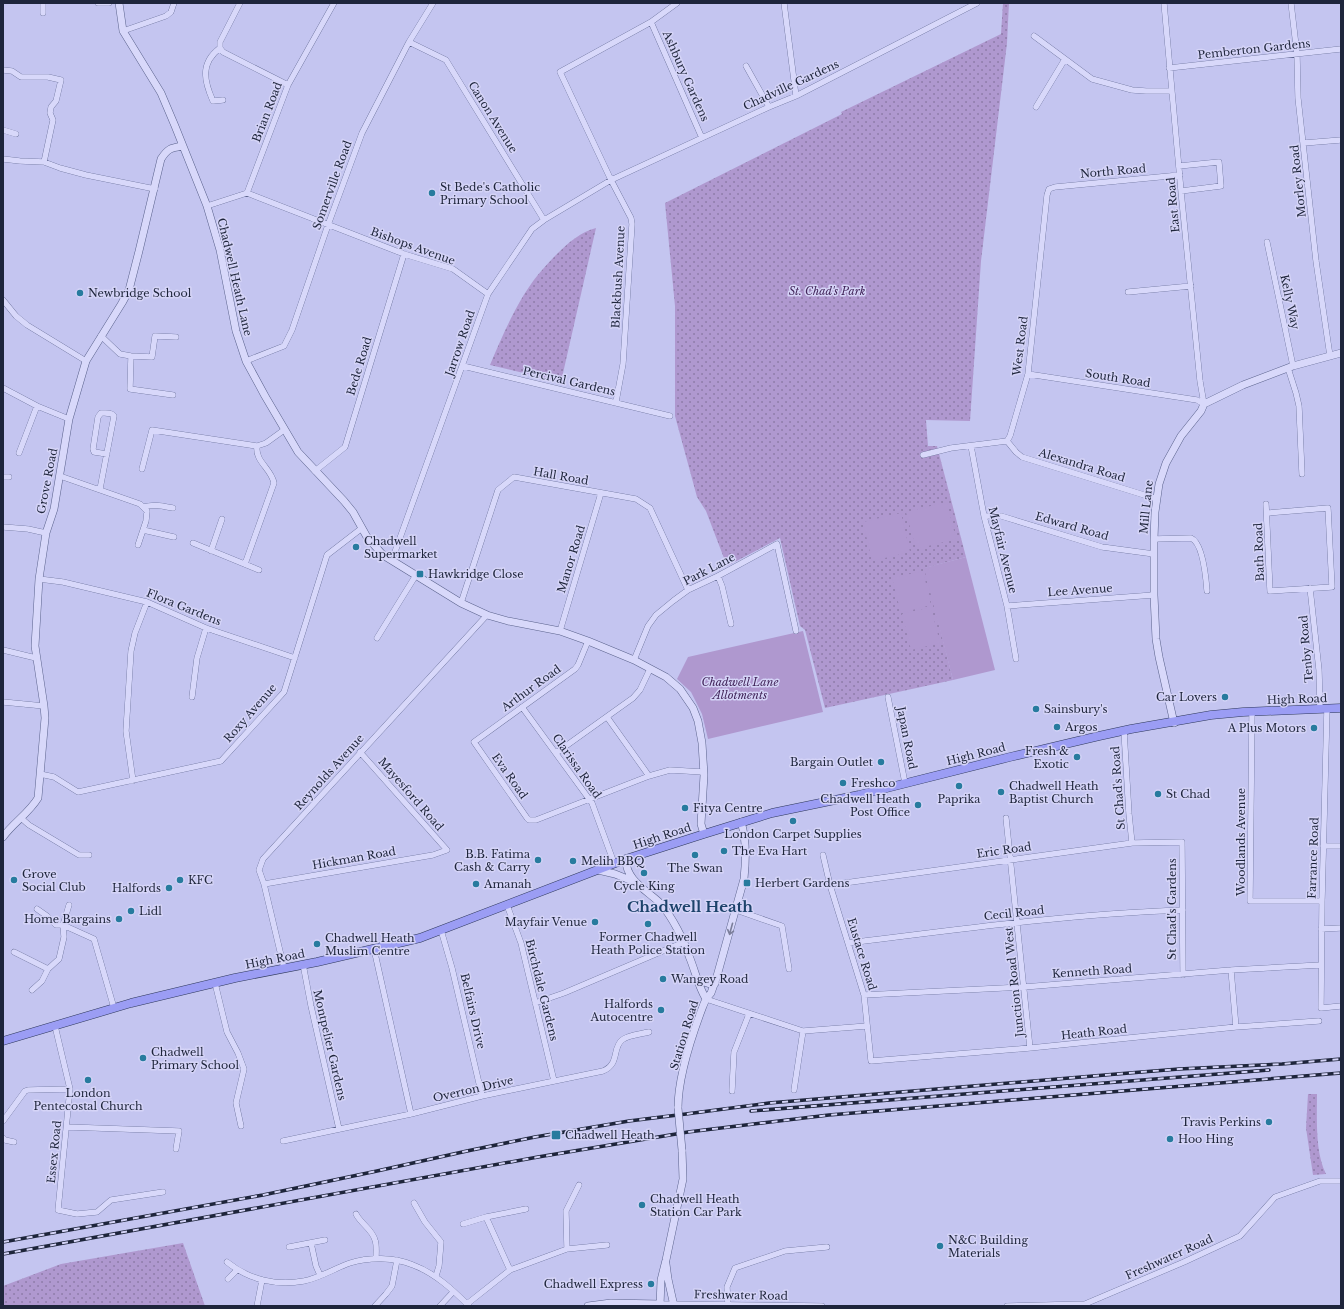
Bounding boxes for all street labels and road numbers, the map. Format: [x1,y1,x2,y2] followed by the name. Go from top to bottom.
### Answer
[659,28,712,124] street label: Ashbury Gardens
[1197,36,1311,62] street label: Pemberton Gardens
[741,57,841,113] street label: Chadville Gardens
[249,79,285,144] street label: Brian Road
[465,79,521,155] street label: Canon Avenue
[309,138,355,232] street label: Somerville Road
[1287,143,1309,218] street label: Morley Road
[1079,161,1147,181] street label: North Road
[1164,176,1182,233] street label: East Road
[215,217,255,337] street label: Chadwell Heath Lane
[369,224,457,268] street label: Bishops Avenue
[608,225,628,329] street label: Blackbush Avenue
[1277,273,1303,331] street label: Kelly Way
[442,308,478,380] street label: Jarrow Road
[1009,315,1031,378] street label: West Road
[343,334,375,397] street label: Bede Road
[521,364,617,398] street label: Percival Gardens
[1084,366,1152,390] street label: South Road
[1036,445,1128,485] street label: Alexandra Road
[34,446,60,515] street label: Grove Road
[532,464,590,488] street label: Hall Road
[1136,479,1156,535] street label: Mill Lane
[985,505,1021,595] street label: Mayfair Avenue
[1034,509,1111,543] street label: Edward Road
[1251,522,1267,582] street label: Bath Road
[554,523,588,595] street label: Manor Road
[681,550,737,588] street label: Park Lane
[1047,581,1113,599] street label: Lee Avenue
[144,586,224,628] street label: Flora Gardens
[1296,614,1316,683] street label: Tenby Road
[498,661,564,715] street label: Arthur Road
[221,681,279,745] street label: Roxy Avenue
[1267,691,1328,707] street label: High Road
[894,703,920,771] street label: Japan Road
[291,731,367,813] street label: Reynolds Avenue
[550,731,605,802] street label: Clarissa Road
[945,740,1008,768] street label: High Road
[1108,745,1128,830] street label: St Chad's Road
[489,750,531,802] street label: Eva Road
[375,754,447,834] street label: Mayesford Road
[1234,788,1248,897] street label: Woodlands Avenue
[1305,816,1321,899] street label: Farrance Road
[631,820,693,852] street label: High Road
[976,839,1033,861] street label: Eric Road
[311,844,397,872] street label: Hickman Road
[1165,858,1179,960] street label: St Chad's Gardens
[983,903,1046,923] street label: Cecil Road
[844,916,880,993] street label: Eustace Road
[1001,926,1027,1040] street label: Junction Road West
[523,938,561,1042] street label: Birchdale Gardens
[244,946,307,972] street label: High Road
[1051,961,1133,981] street label: Kenneth Road
[457,972,489,1050] street label: Belfairs Drive
[310,988,350,1102] street label: Montpelier Gardens
[667,998,701,1072] street label: Station Road
[1060,1022,1128,1042] street label: Heath Road
[431,1073,515,1105] street label: Overton Drive
[44,1119,64,1184] street label: Essex Road
[1123,1231,1215,1283] street label: Freshwater Road
[694,1287,789,1303] street label: Freshwater Road

